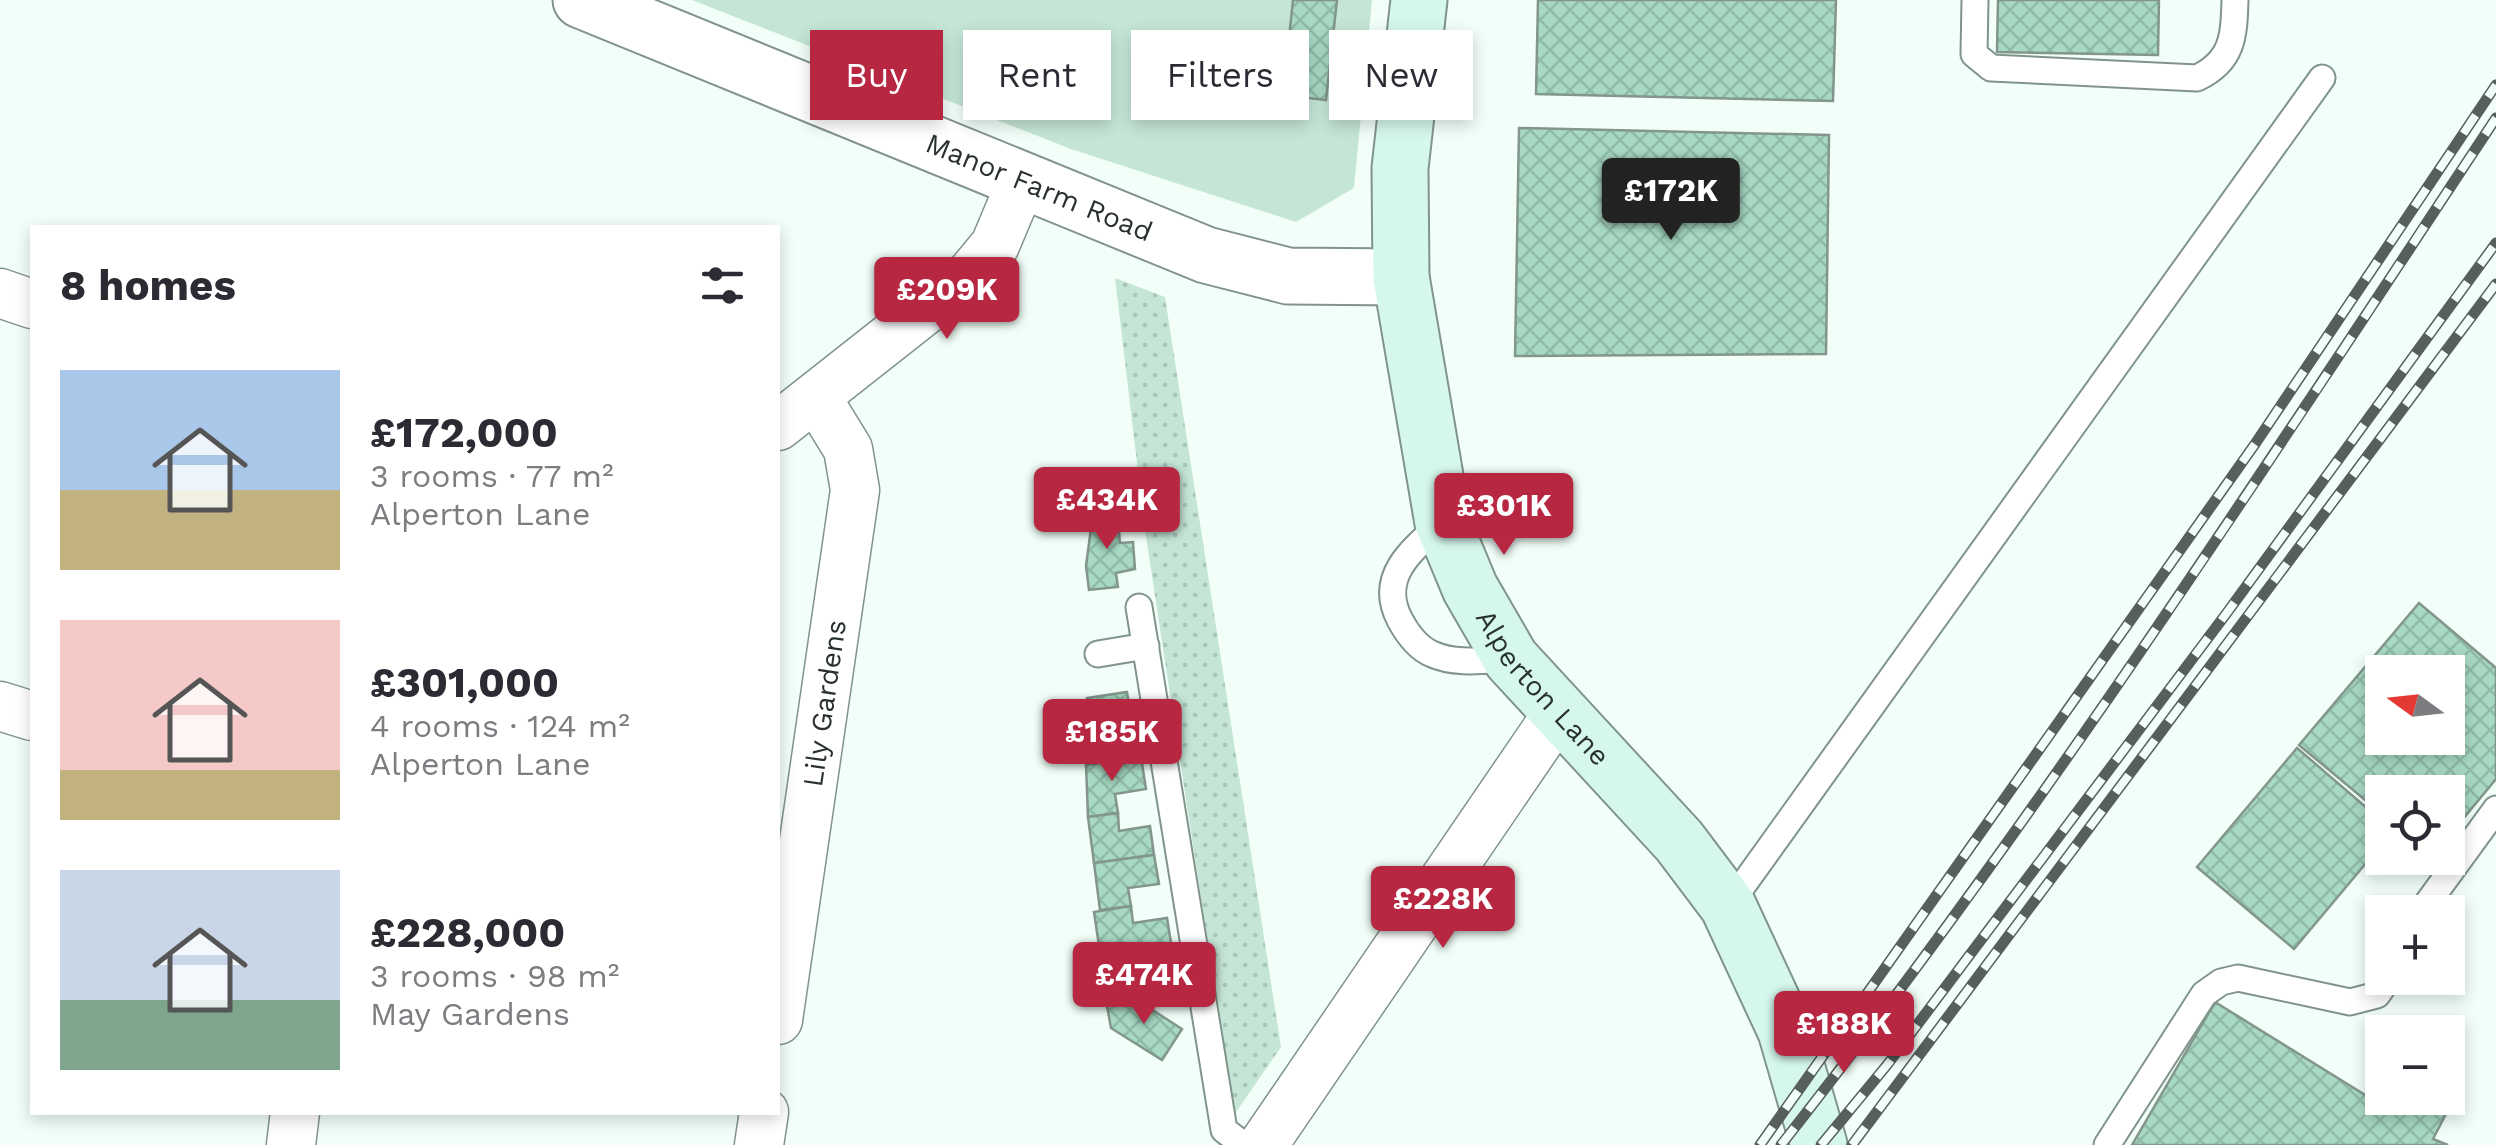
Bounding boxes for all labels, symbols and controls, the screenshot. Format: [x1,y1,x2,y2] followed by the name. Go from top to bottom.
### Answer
[810,30,943,120] chip: Buy
[963,30,1111,120] chip: Rent
[1131,30,1309,120] chip: Filters
[1329,30,1473,120] chip: New
[921,127,1157,248] street label: Manor Farm Road
[1601,158,1741,243] pin: £172K
[1624,171,1718,209] text: £172K
[877,257,1017,342] pin: £209K
[695,258,750,313] icon: filters
[60,261,236,310] text: 8 homes
[896,270,998,308] text: £209K
[370,408,558,457] text: £172,000
[140,410,260,530] icon: home
[370,457,614,495] text: 3 rooms · 77 m²
[1037,467,1177,552] pin: £434K
[1434,473,1574,558] pin: £301K
[1056,480,1158,518] text: £434K
[1456,486,1552,524] text: £301K
[370,495,590,533] text: Alperton Lane
[1469,604,1617,772] street label: Alperton Lane
[796,618,853,789] street label: Lily Gardens
[2365,655,2465,755] north arrow
[2365,655,2465,1115] map controls
[370,658,559,707] text: £301,000
[140,660,260,780] icon: home
[1042,699,1182,784] pin: £185K
[370,707,630,745] text: 4 rooms · 124 m²
[1065,712,1159,750] text: £185K
[370,745,590,783] text: Alperton Lane
[2365,775,2465,875] button: locate
[1373,866,1513,951] pin: £228K
[1393,879,1493,917] text: £228K
[2365,895,2465,995] button: +
[370,908,565,957] text: £228,000
[140,910,260,1030] icon: home
[1074,942,1214,1027] pin: £474K
[1095,955,1193,993] text: £474K
[370,957,619,995] text: 3 rooms · 98 m²
[1774,991,1914,1076] pin: £188K
[370,995,570,1033] text: May Gardens
[1796,1004,1892,1042] text: £188K
[2365,1015,2465,1115] button: −

